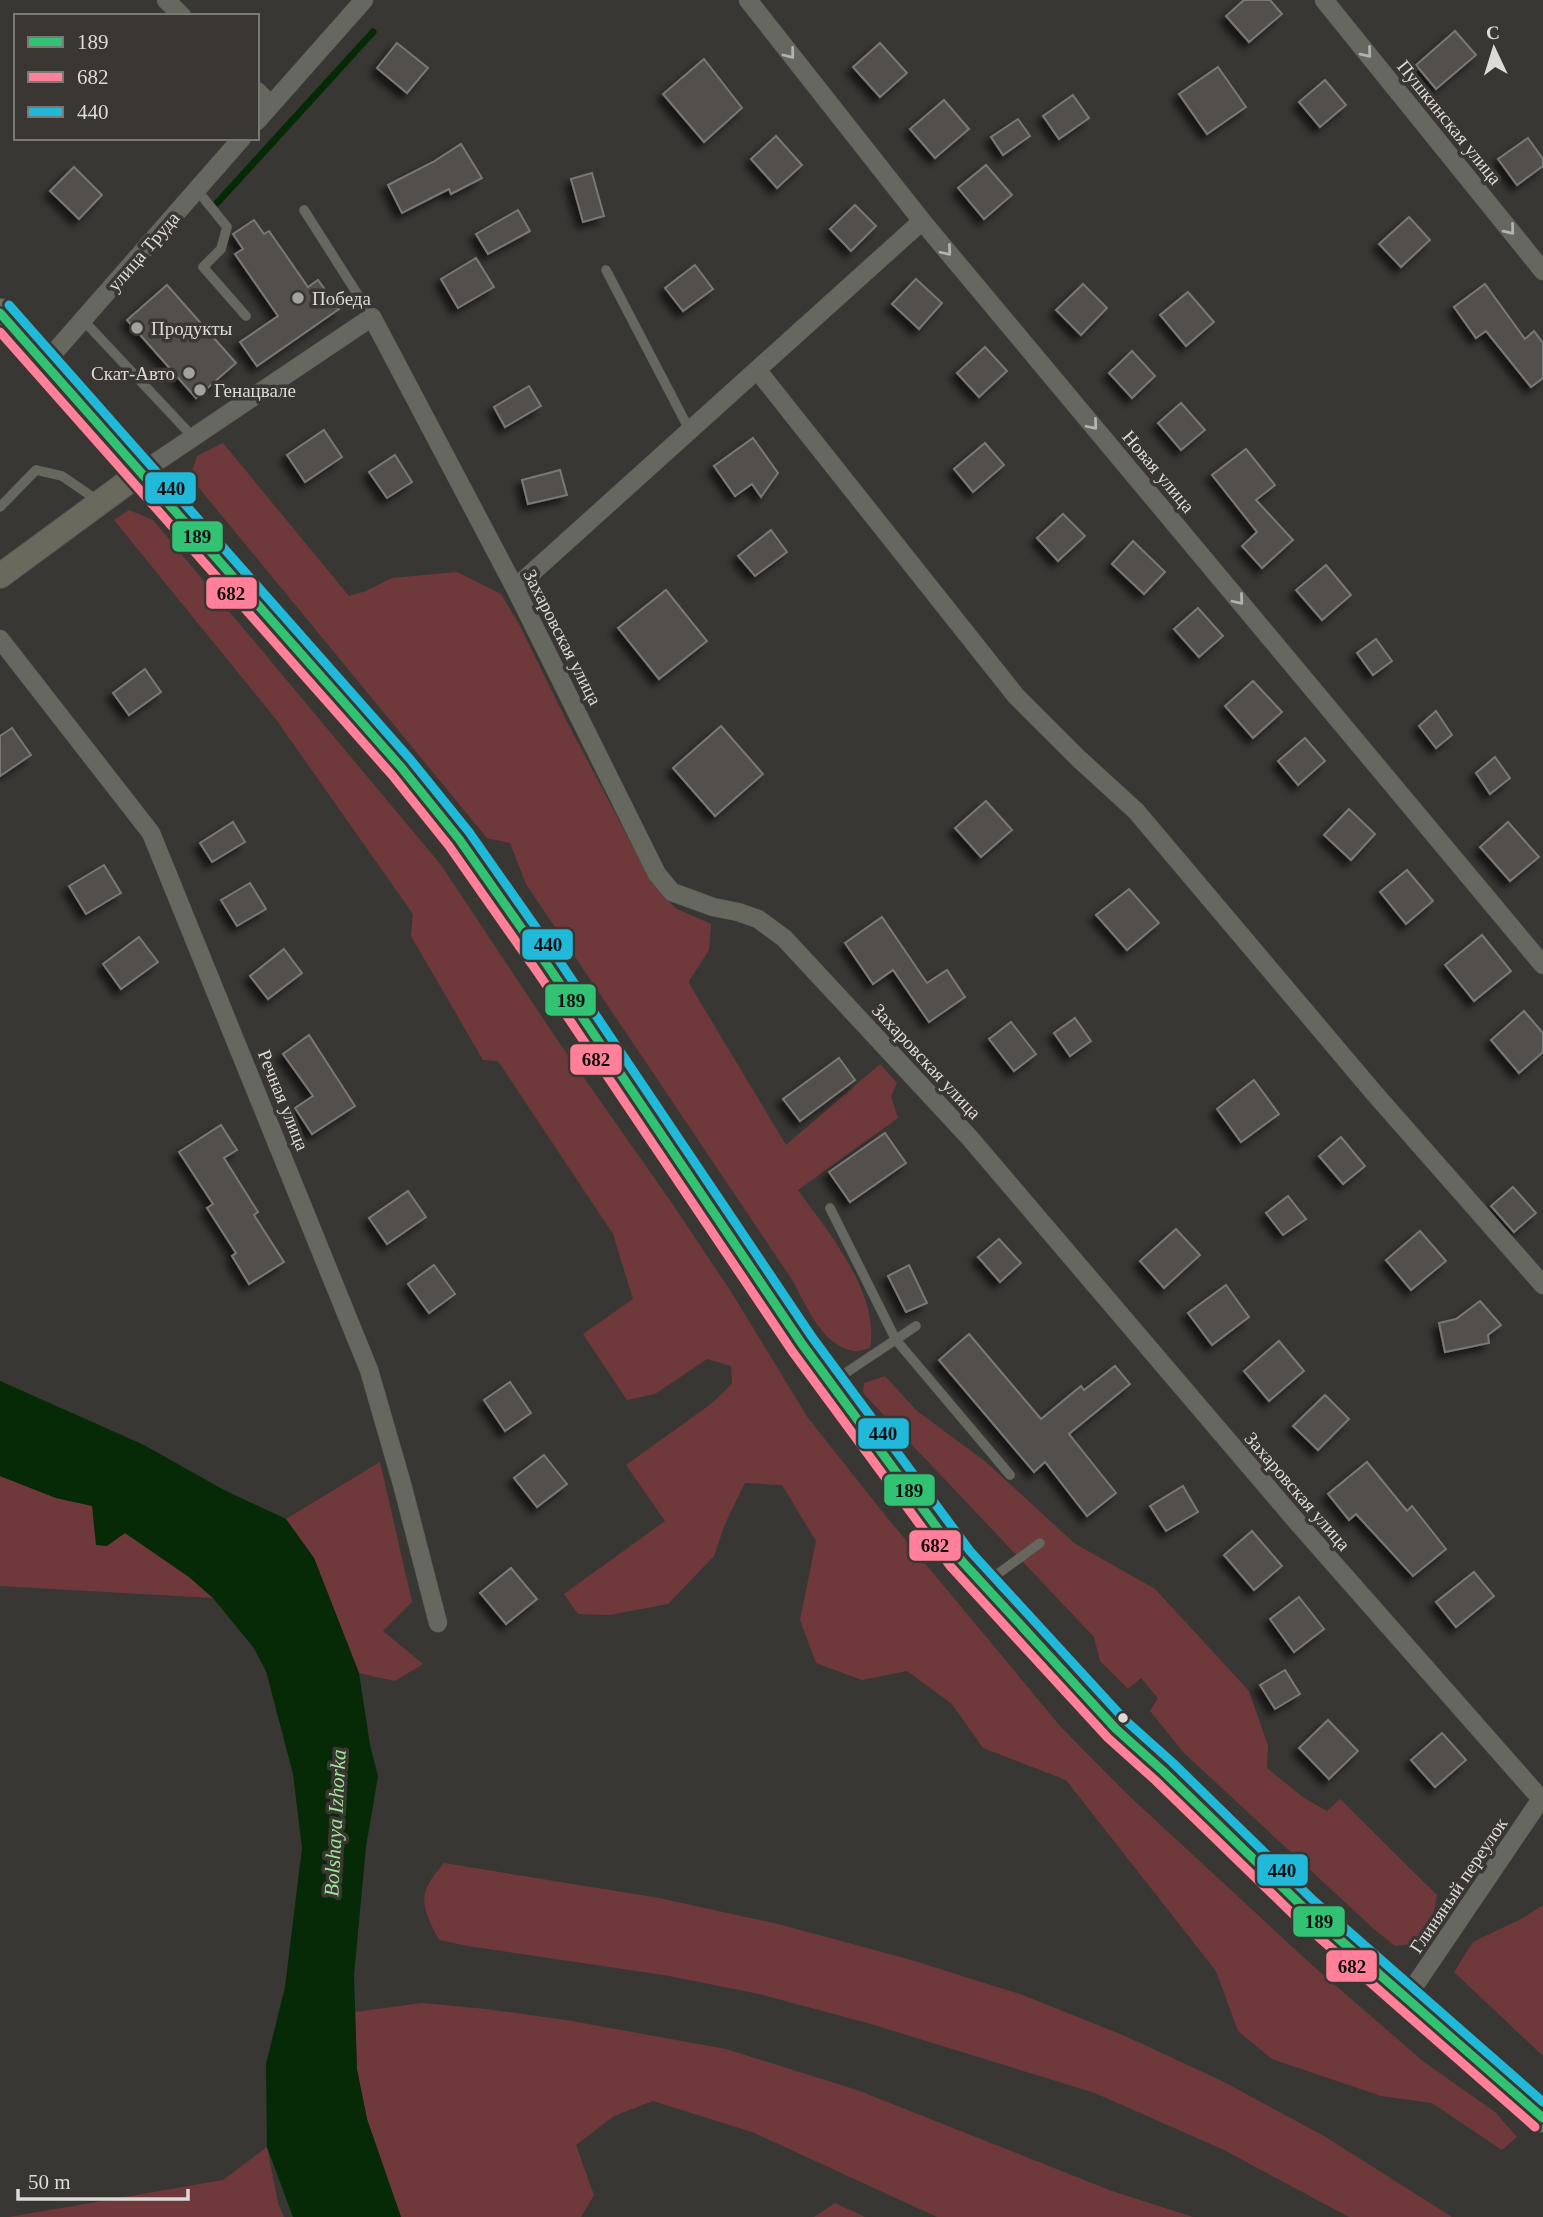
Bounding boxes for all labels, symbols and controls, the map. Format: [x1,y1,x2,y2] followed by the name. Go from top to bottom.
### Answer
[14,14,259,140] legend
[1459,14,1529,84] north arrow
[1485,22,1500,43] text: С
[77,30,109,54] text: 189
[1359,45,1371,58] one-way arrow
[782,46,795,58] one-way arrow
[1393,56,1506,189] street label: Пушкинская улица
[77,65,109,89] text: 682
[77,100,109,124] text: 440
[103,207,184,295] street label: улица Труда
[1502,222,1515,234] one-way arrow
[939,242,951,255] one-way arrow
[312,288,371,309] place label: Победа
[290,290,306,306] marker: Победа
[151,318,233,339] place label: Продукты
[129,320,145,336] marker: Продукты
[91,363,175,384] place label: Скат-Авто
[181,365,197,381] marker: Скат-Авто
[214,380,296,401] place label: Генацвале
[192,382,208,398] marker: Генацвале
[1085,417,1097,430] one-way arrow
[1118,426,1199,517] street label: Новая улица
[144,471,197,505] line badge: 440
[157,478,185,499] text: 440
[171,520,224,553] line badge: 189
[183,526,211,547] text: 189
[519,566,606,709] street label: Захаровская улица
[205,576,258,610] line badge: 682
[217,583,245,604] text: 682
[1231,592,1243,605] one-way arrow
[521,928,574,961] line badge: 440
[534,934,562,955] text: 440
[544,983,597,1017] line badge: 189
[557,990,585,1011] text: 189
[868,999,986,1124] street label: Захаровская улица
[569,1043,623,1076] line badge: 682
[254,1047,313,1154] street label: Речная улица
[582,1049,610,1070] text: 682
[857,1417,910,1450] line badge: 440
[869,1423,897,1444] text: 440
[1241,1428,1355,1555] street label: Захаровская улица
[883,1473,936,1507] line badge: 189
[895,1480,923,1501] text: 189
[908,1529,962,1562] line badge: 682
[921,1535,949,1556] text: 682
[1116,1711,1130,1725] unlabelled marker
[319,1749,351,1897] water label: Bolshaya Izhorka
[1405,1813,1512,1957] street label: Глиняный переулок
[1256,1853,1309,1887] line badge: 440
[1268,1860,1296,1881] text: 440
[1292,1905,1346,1938] line badge: 189
[1305,1911,1333,1932] text: 189
[1325,1949,1378,1983] line badge: 682
[1338,1956,1366,1977] text: 682
[18,2158,187,2202] scale bar
[28,2170,71,2194] text: 50 m

